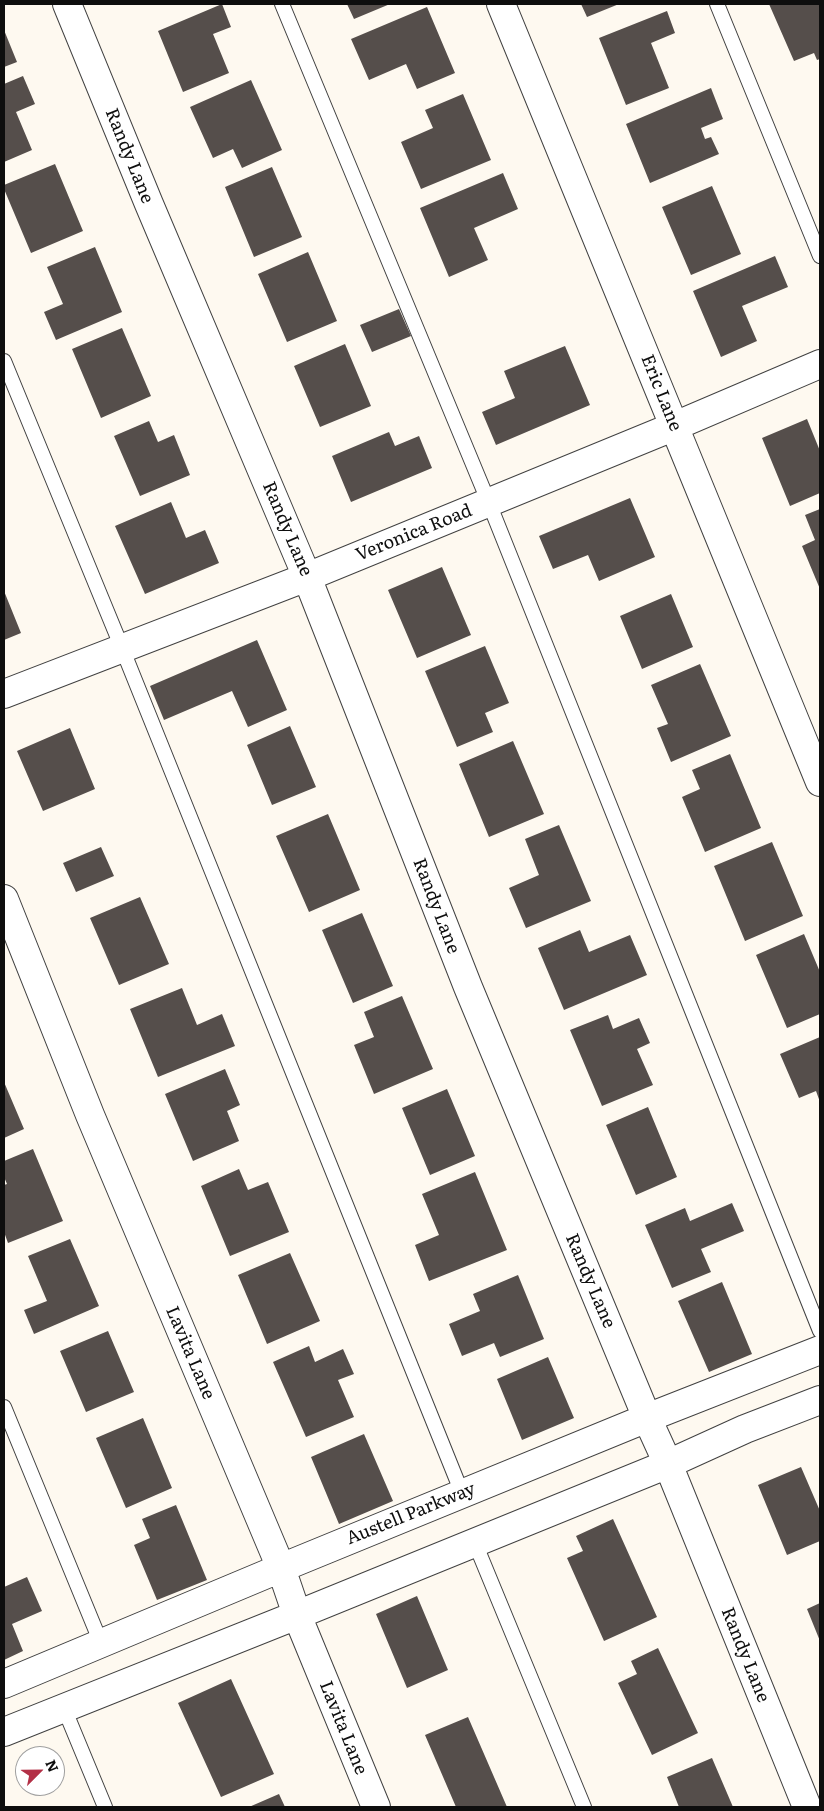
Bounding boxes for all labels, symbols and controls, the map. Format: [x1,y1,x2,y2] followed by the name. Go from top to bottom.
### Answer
[100,105,158,207] street label: Randy Lane
[636,352,686,434] street label: Eric Lane
[257,478,317,580] street label: Randy Lane
[353,500,475,566] street label: Veronica Road
[408,855,464,957] street label: Randy Lane
[560,1230,620,1332] street label: Randy Lane
[161,1303,219,1403] street label: Lavita Lane
[343,1478,479,1550] street label: Austell Parkway
[716,1604,774,1706] street label: Randy Lane
[314,1678,372,1778] street label: Lavita Lane
[15,1746,65,1796] north arrow
[41,1756,64,1775] text: N

